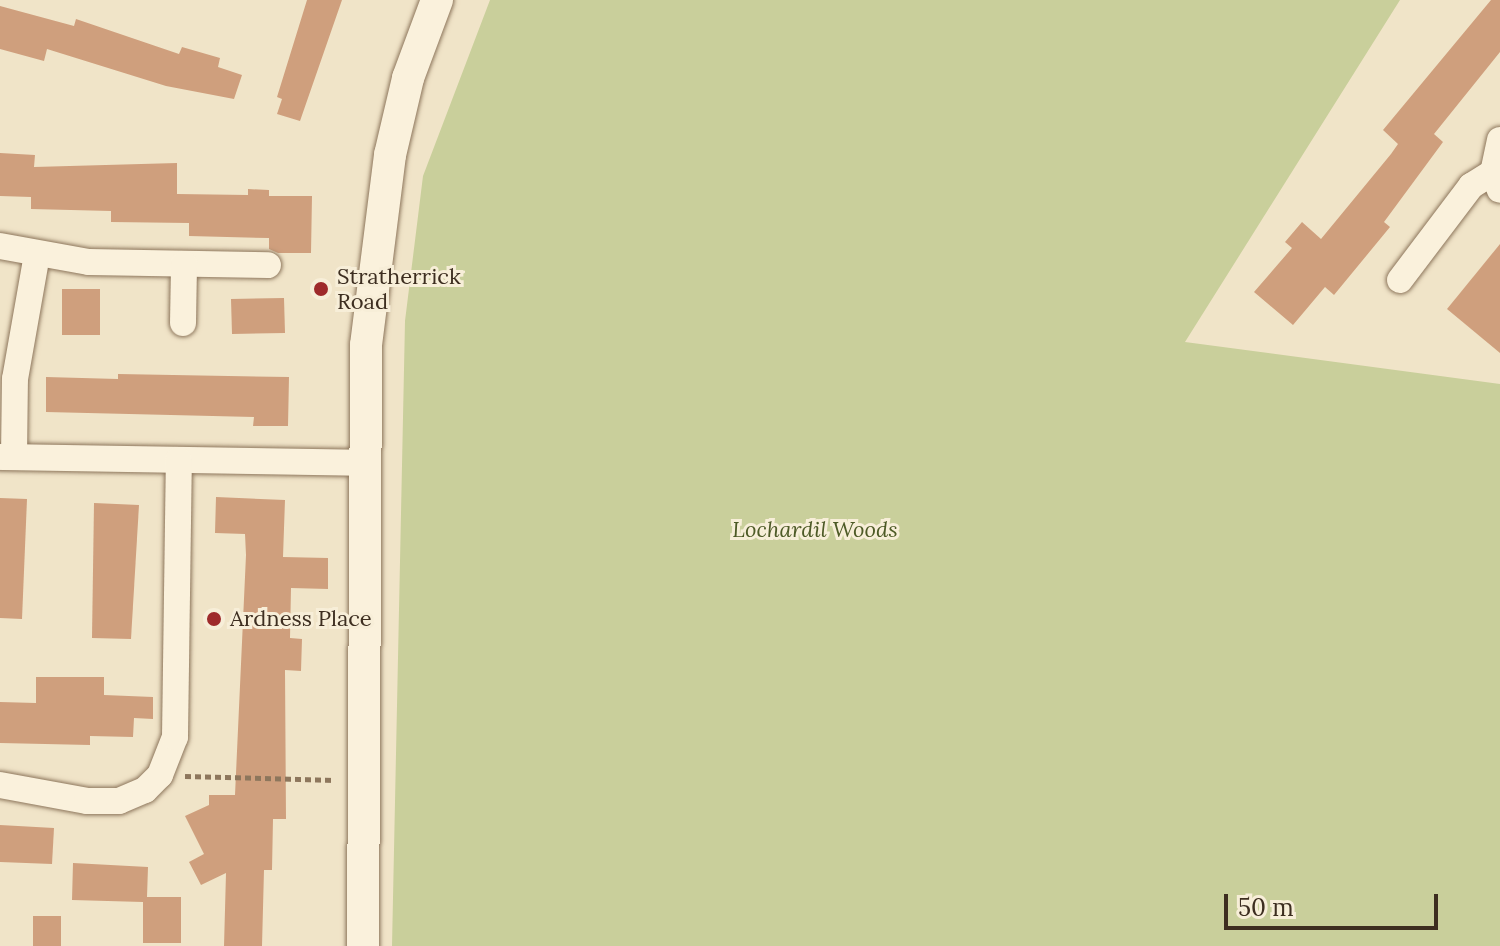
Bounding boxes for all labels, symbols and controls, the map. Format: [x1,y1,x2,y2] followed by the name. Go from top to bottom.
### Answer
[337,263,461,314] place label: Stratherrick Road
[312,280,330,298] marker: Stratherrick Road
[732,517,898,543] park label: Lochardil Woods
[230,606,372,632] place label: Ardness Place
[205,610,223,628] marker: Ardness Place
[1228,878,1442,928] scale bar
[1238,892,1294,923] text: 50 m

